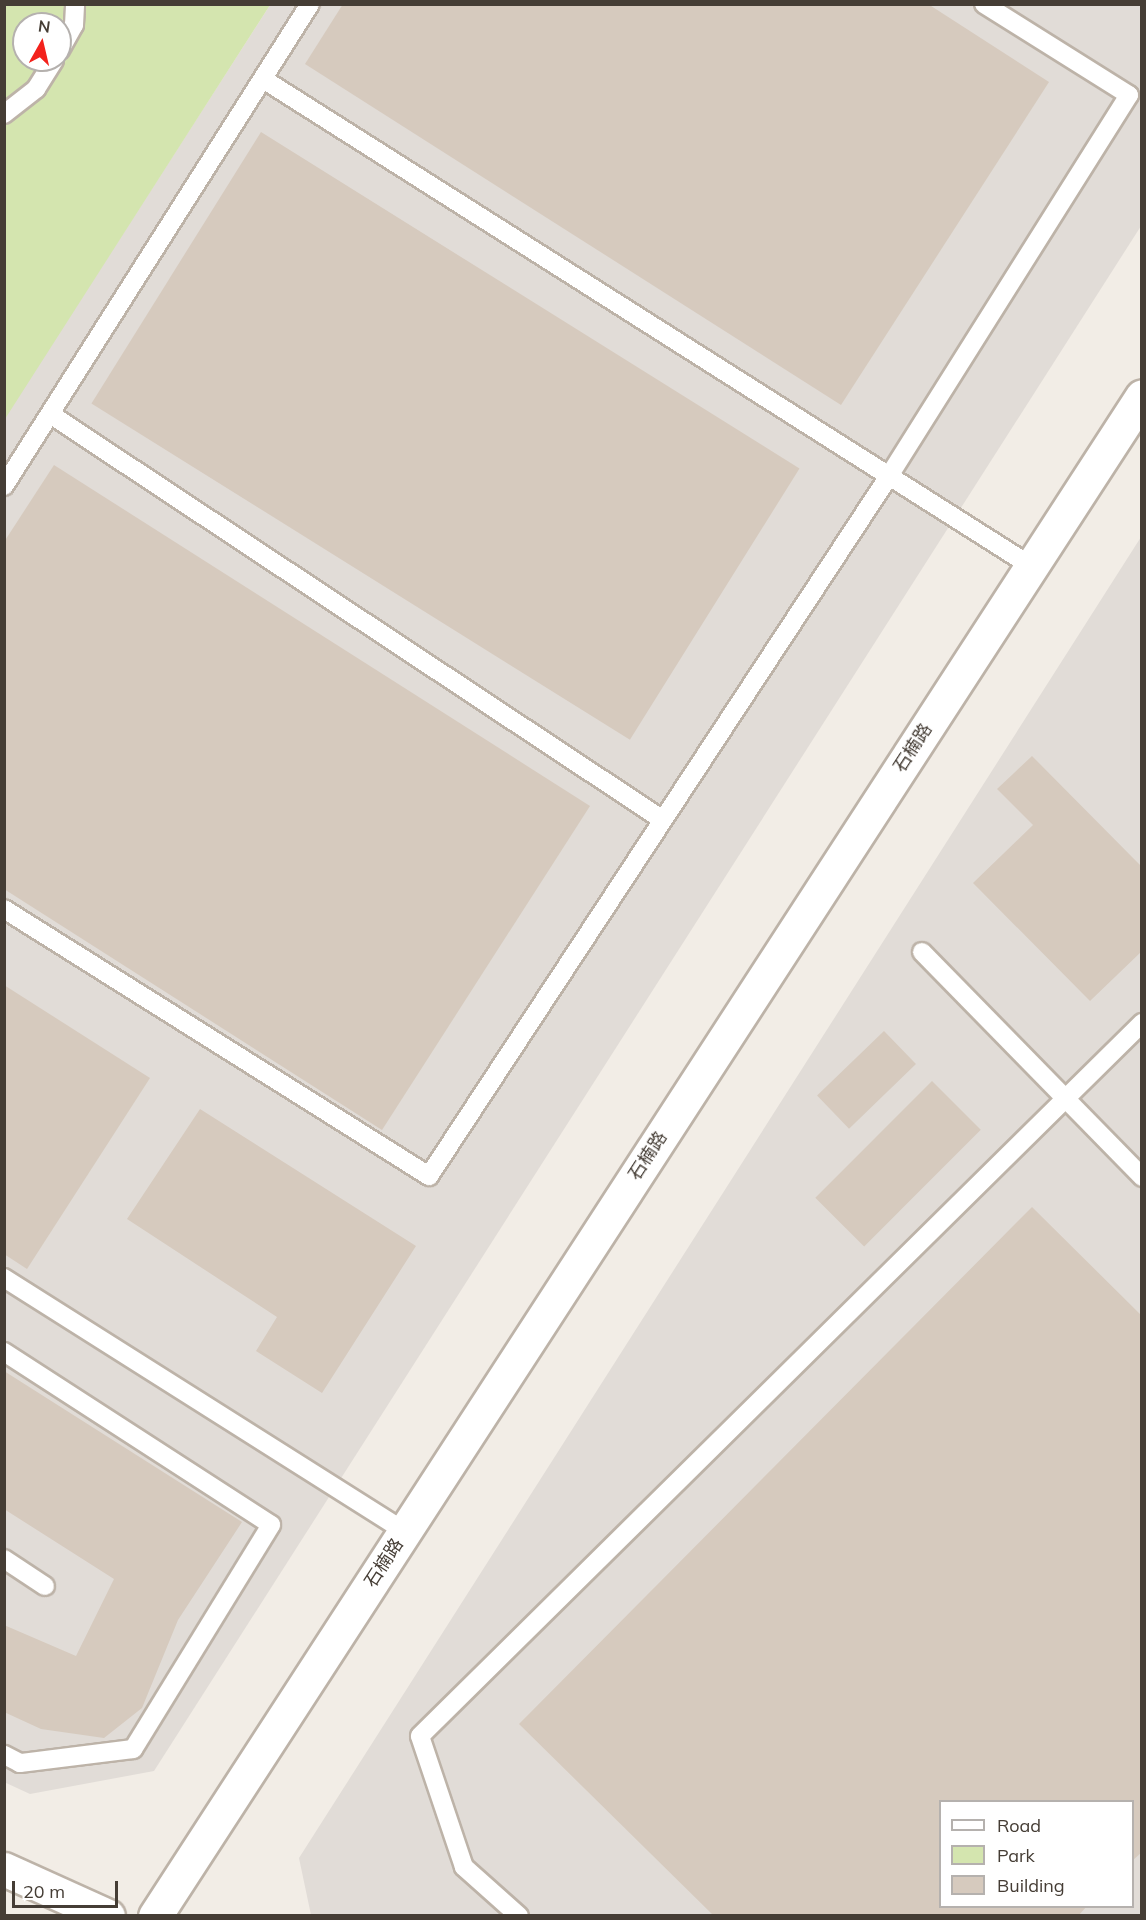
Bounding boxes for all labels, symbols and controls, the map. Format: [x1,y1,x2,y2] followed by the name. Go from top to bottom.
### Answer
[12,12,72,72] north arrow
[37,15,52,37] text: N
[889,719,937,777] street label: 石楠路
[624,1127,672,1185] street label: 石楠路
[360,1534,408,1592] street label: 石楠路
[939,1800,1134,1908] legend
[997,1814,1041,1837] text: Road
[997,1844,1035,1867] text: Park
[15,1869,122,1907] scale bar
[997,1874,1065,1897] text: Building
[23,1880,65,1903] text: 20 m

